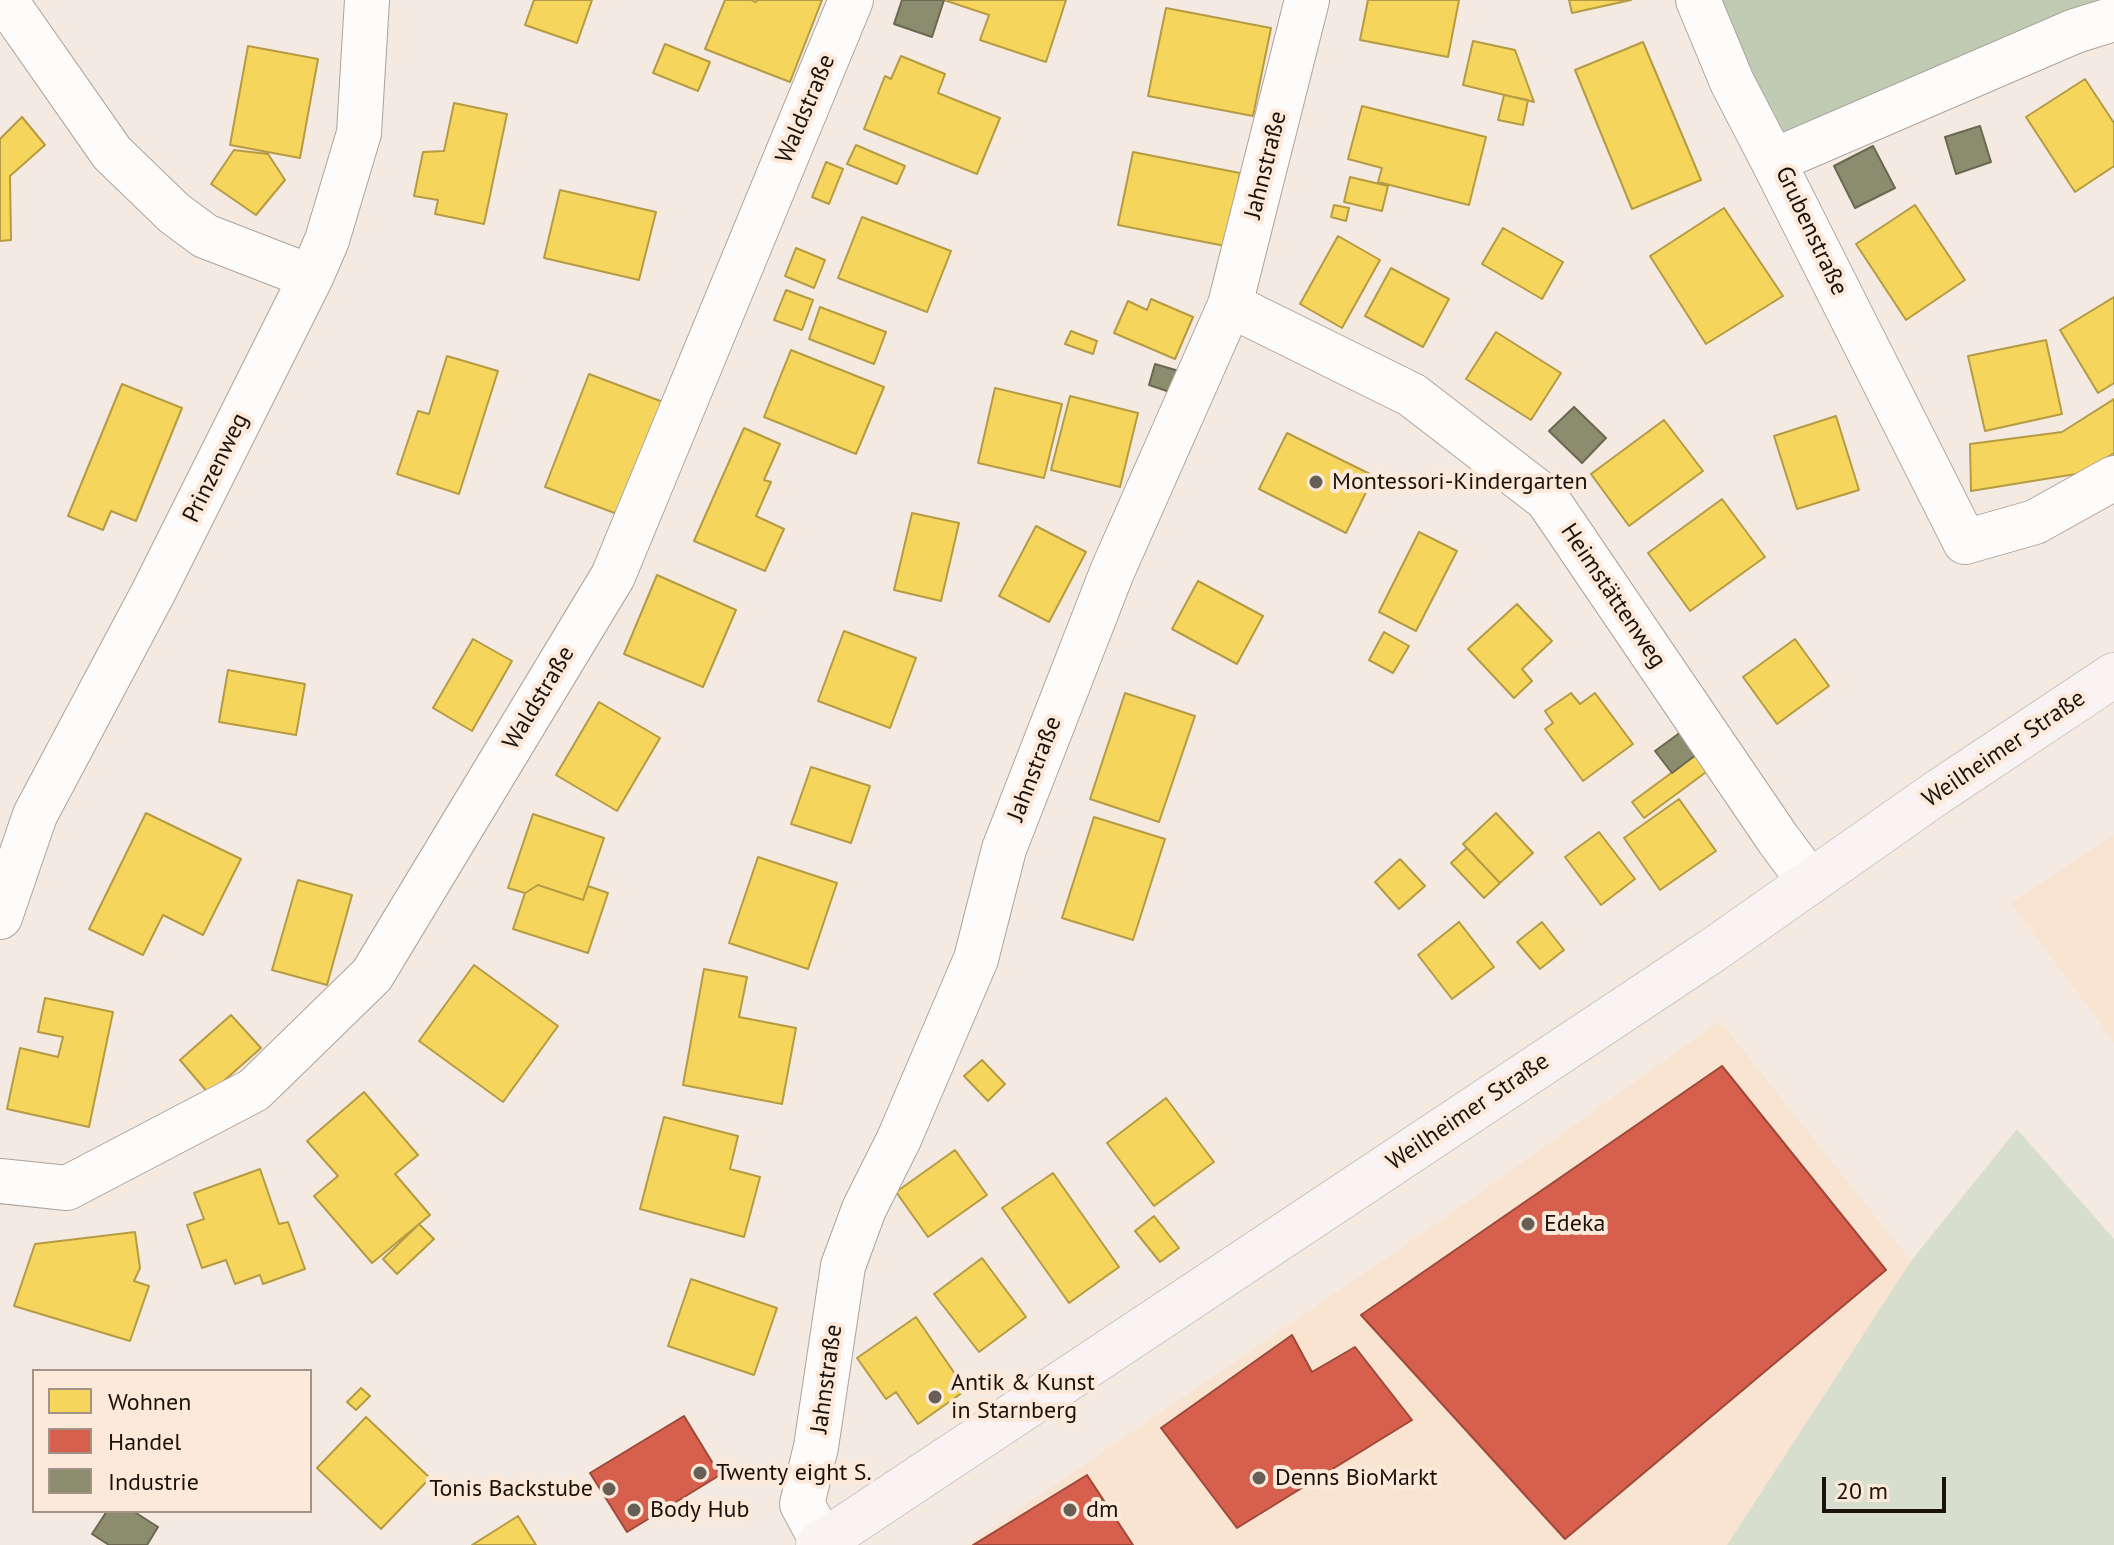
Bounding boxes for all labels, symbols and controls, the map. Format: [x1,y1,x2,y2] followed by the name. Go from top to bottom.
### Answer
[770,50,842,168] street label: Waldstraße
[1239,108,1293,222] street label: Jahnstraße
[1769,162,1853,300] street label: Grubenstraße
[177,409,255,527] street label: Prinzenweg
[1332,468,1588,496] place label: Montessori-Kindergarten
[1307,473,1325,491] marker: Montessori-Kindergarten
[1554,518,1672,674] street label: Heimstättenweg
[497,641,581,755] street label: Waldstraße
[1917,684,2091,814] street label: Weilheimer Straße
[1002,713,1068,825] street label: Jahnstraße
[1381,1047,1555,1177] street label: Weilheimer Straße
[1544,1210,1605,1238] place label: Edeka
[1519,1215,1537,1233] marker: Edeka
[805,1323,849,1435] street label: Jahnstraße
[32,1369,312,1513] legend
[951,1369,1095,1425] place label: Antik & Kunst in Starnberg
[108,1386,191,1417] text: Wohnen
[926,1388,944,1406] marker: Antik & Kunst in Starnberg
[108,1426,181,1457] text: Handel
[716,1459,872,1487] place label: Twenty eight S.
[1826,1461,1950,1511] scale bar
[691,1464,709,1482] marker: Twenty eight S.
[1275,1464,1438,1492] place label: Denns BioMarkt
[108,1466,199,1497] text: Industrie
[1250,1469,1268,1487] marker: Denns BioMarkt
[429,1475,593,1503] place label: Tonis Backstube
[1836,1475,1888,1506] text: 20 m
[600,1480,618,1498] marker: Tonis Backstube
[650,1496,749,1524] place label: Body Hub
[1086,1496,1118,1524] place label: dm
[625,1501,643,1519] marker: Body Hub
[1061,1501,1079,1519] marker: dm

